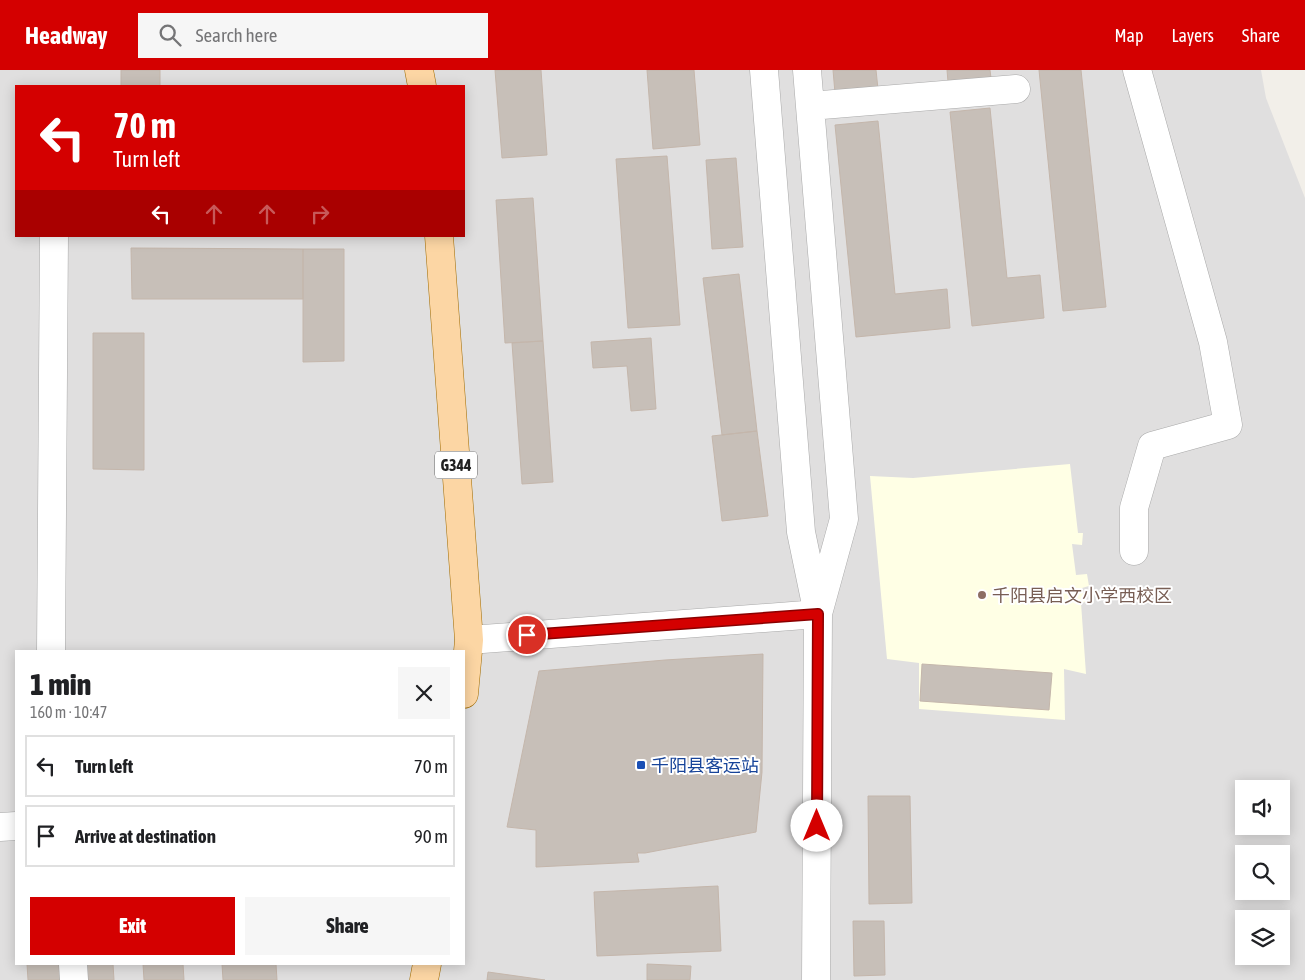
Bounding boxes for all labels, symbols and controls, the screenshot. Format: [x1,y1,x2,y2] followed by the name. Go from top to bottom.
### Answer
[138,13,488,58] search box
[156,21,184,49] icon: search
[25,22,108,49] text: Headway
[196,24,277,46] text: Search here
[1114,25,1143,46] text: Map
[1171,25,1214,46] text: Layers
[1242,25,1280,46] text: Share
[30,105,95,170] icon: left
[113,105,176,145] text: 70 m
[113,146,180,172] text: Turn left
[147,200,175,228] icon: left
[200,200,228,228] icon: ahead
[253,200,281,228] icon: ahead
[306,200,334,228] icon: right
[435,452,477,478] road number: G344
[992,585,1172,606] place label: 千阳县启文小学西校区
[976,589,988,601] marker: 千阳县启文小学西校区
[506,614,548,656] pin
[513,621,541,649] icon: arrive
[30,667,91,701] text: 1 min
[398,667,450,719] button: close
[30,703,107,721] text: 160 m · 10:47
[32,752,60,780] icon: left
[75,755,133,777] text: Turn left
[414,755,448,777] text: 70 m
[651,755,759,776] place label: 千阳县客运站
[635,759,647,771] marker: 千阳县客运站
[1235,780,1290,965] map controls
[1235,780,1290,835] button: sound
[790,799,842,851] position arrow
[32,822,60,850] icon: arrive
[75,825,216,847] text: Arrive at destination
[414,825,448,847] text: 90 m
[1235,845,1290,900] button: search
[30,897,235,955] button: Exit
[245,897,450,955] button: Share
[1235,910,1290,965] button: layers

